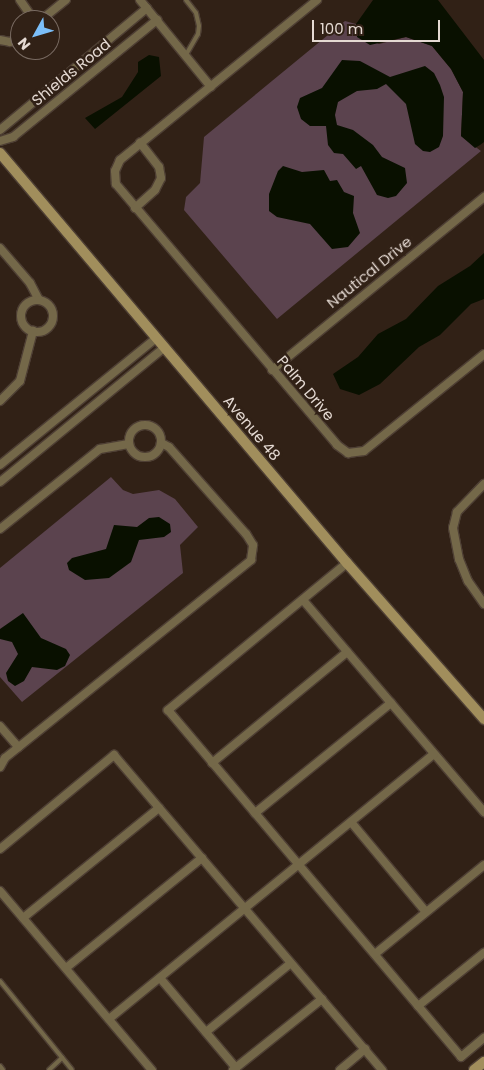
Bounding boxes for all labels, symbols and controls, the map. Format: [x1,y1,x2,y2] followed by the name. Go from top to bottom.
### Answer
[10,10,60,60] north arrow
[314,10,442,42] scale bar
[320,18,363,39] text: 100 m
[13,33,35,54] text: N
[28,35,114,109] street label: Shields Road
[323,232,415,312] street label: Nautical Drive
[274,352,338,424] street label: Palm Drive
[220,392,284,464] street label: Avenue 48

